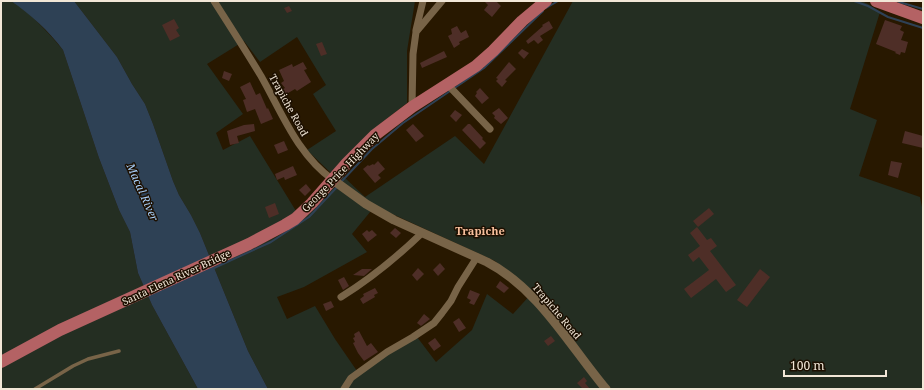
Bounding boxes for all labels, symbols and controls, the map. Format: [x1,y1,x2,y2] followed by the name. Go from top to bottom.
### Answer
[266,71,312,139] street label: Trapiche Road
[298,129,382,215] street label: George Price Highway
[123,160,163,224] water label: Macal River
[455,223,505,238] district label: Trapiche
[119,246,233,308] street label: Santa Elena River Bridge
[529,280,585,342] street label: Trapiche Road
[784,352,886,378] scale bar
[790,357,825,374] text: 100 m

